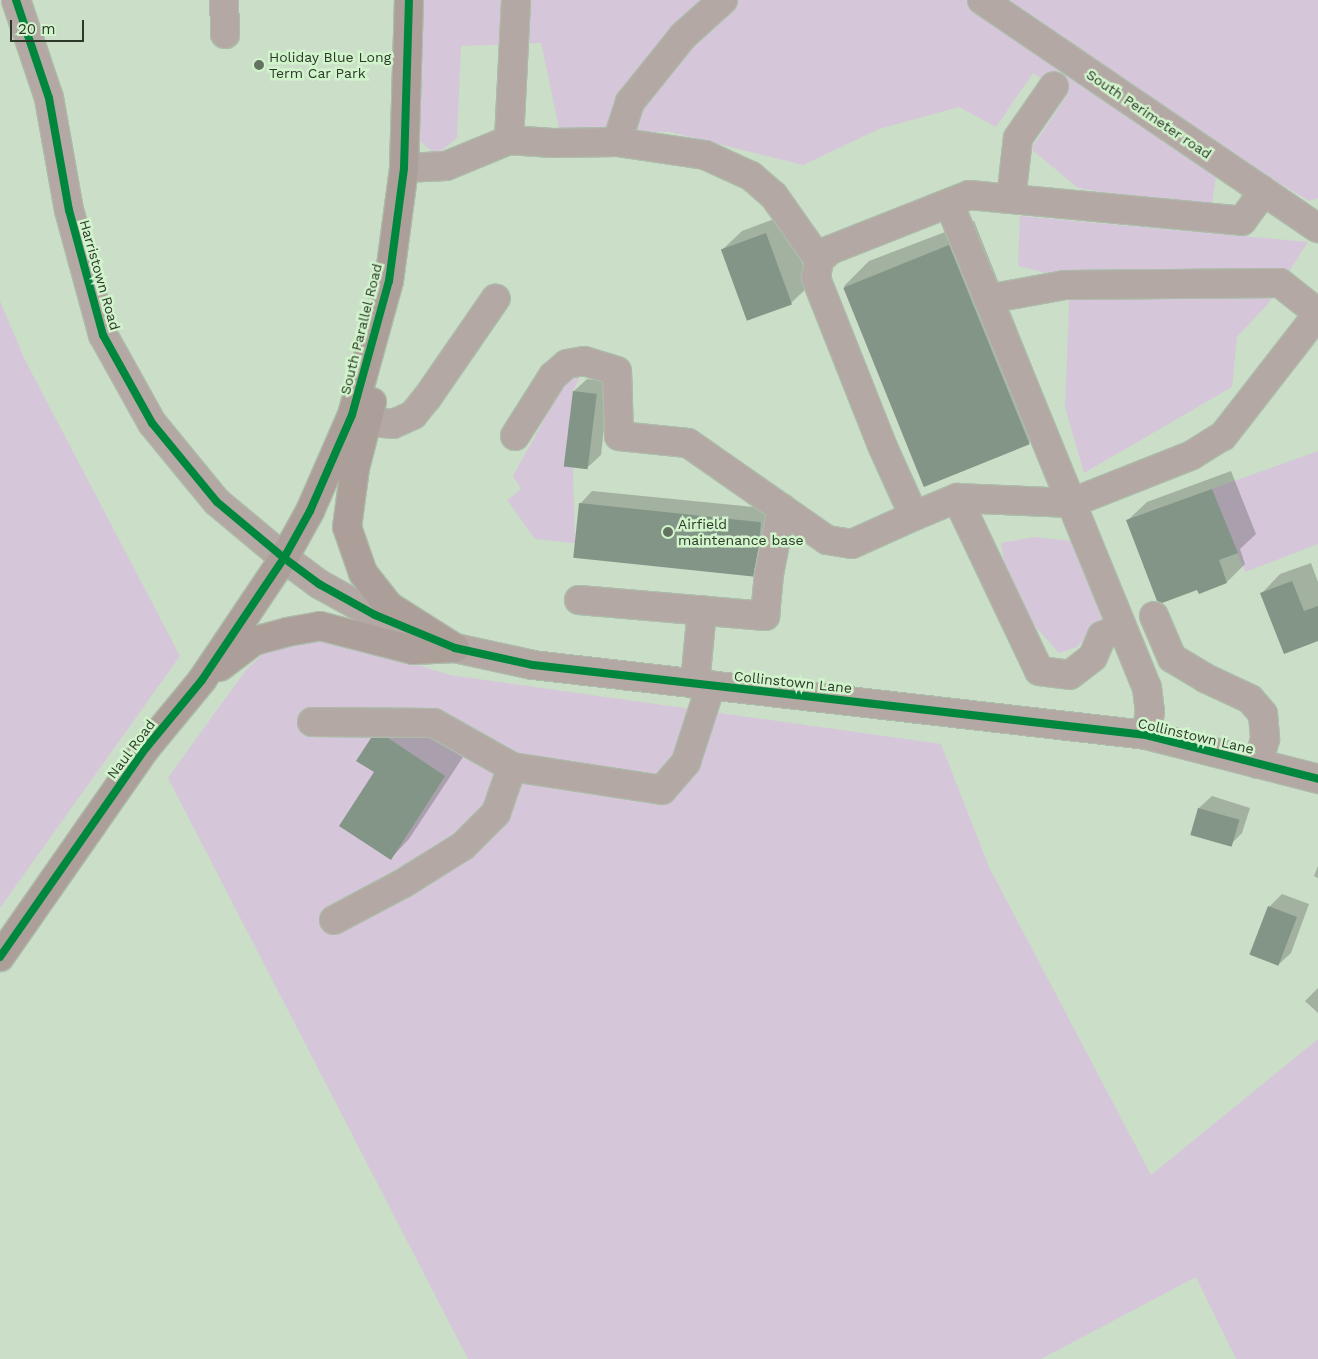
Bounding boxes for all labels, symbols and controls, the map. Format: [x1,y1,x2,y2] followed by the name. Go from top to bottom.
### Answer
[12,10,86,42] scale bar
[18,20,56,38] text: 20 m
[269,49,391,82] place label: Holiday Blue Long Term Car Park
[253,59,265,71] marker: Holiday Blue Long Term Car Park
[1083,66,1215,162] street label: South Perimeter road
[76,218,124,332] street label: Harristown Road
[337,261,385,397] street label: South Parallel Road
[678,516,804,548] place label: Airfield maintenance base
[662,526,674,538] marker: Airfield maintenance base
[733,667,853,697] street label: Collinstown Lane
[1136,714,1256,758] street label: Collinstown Lane
[103,716,159,782] street label: Naul Road

